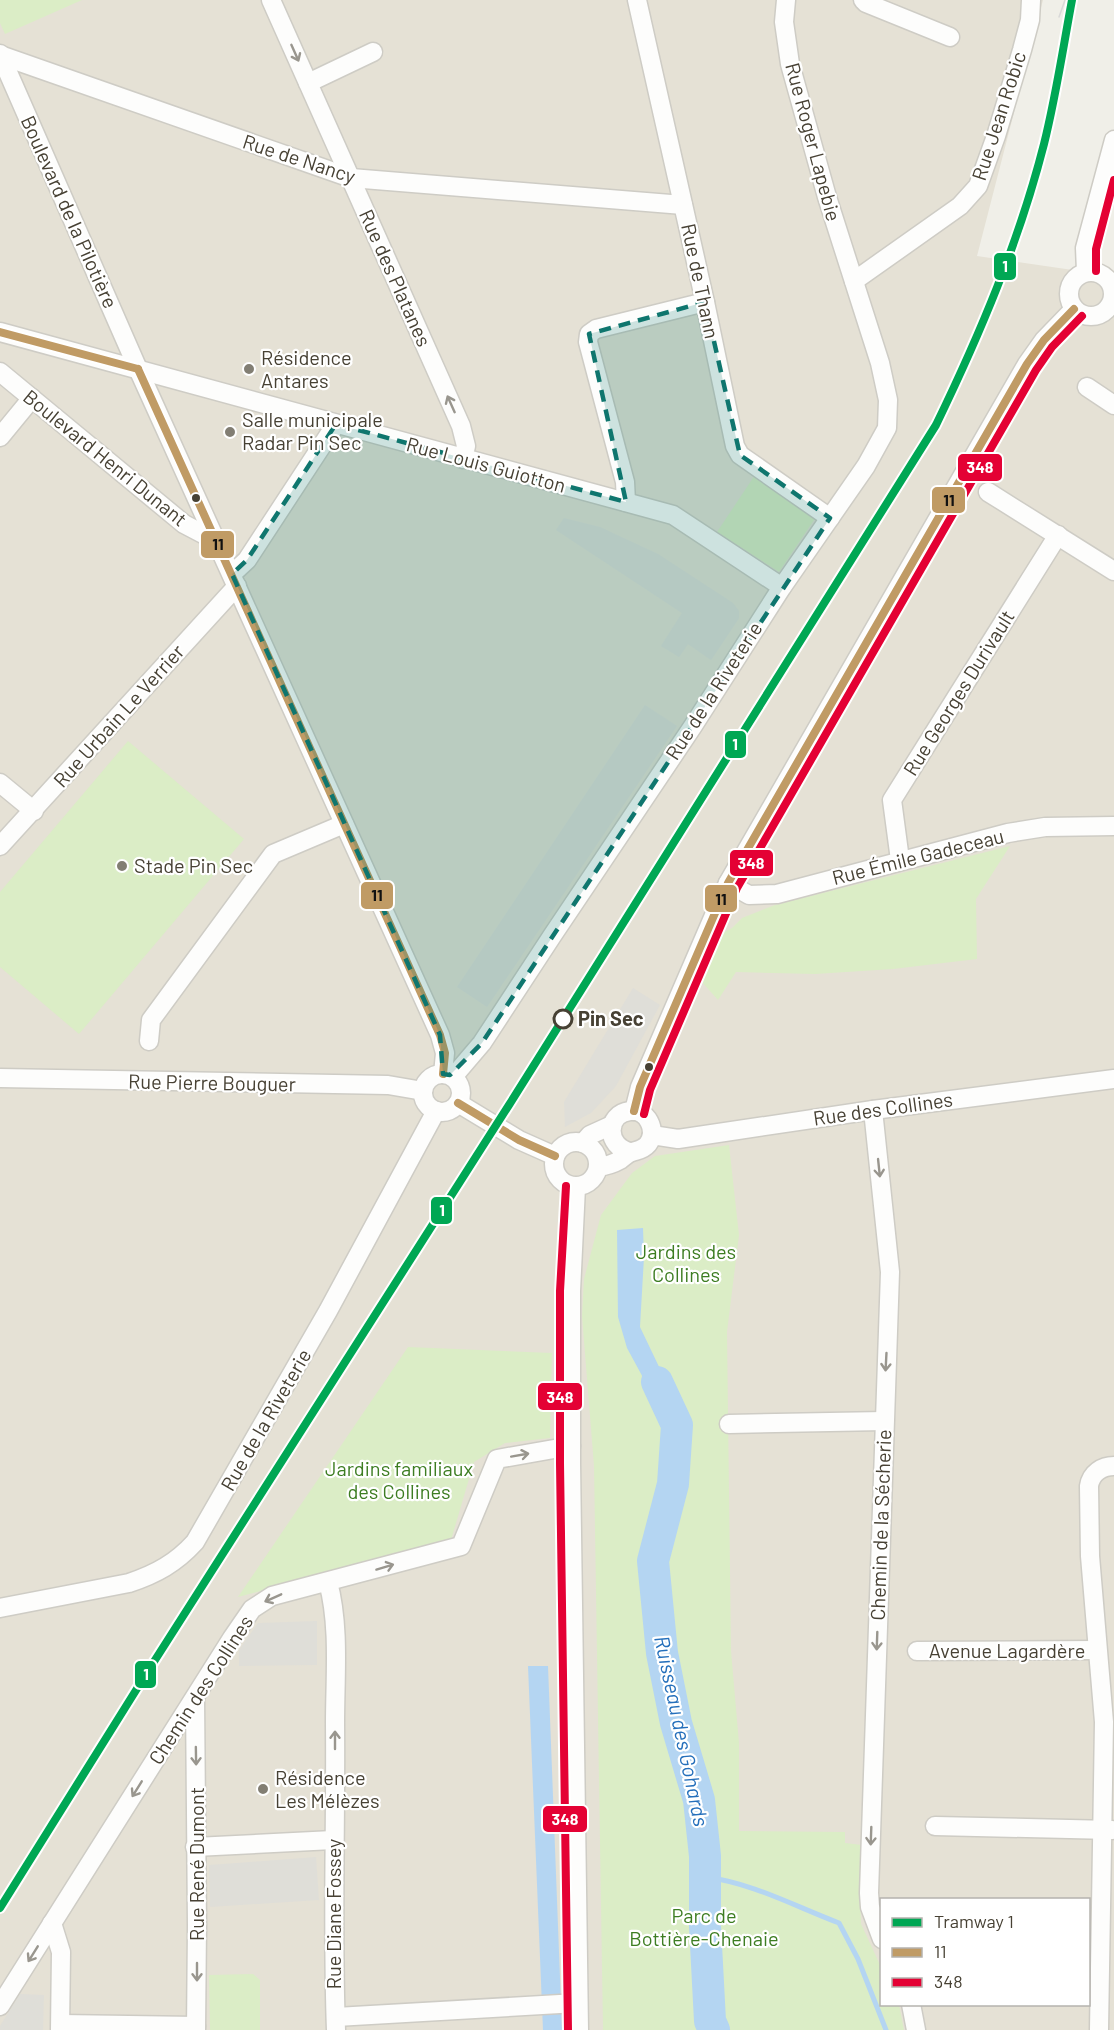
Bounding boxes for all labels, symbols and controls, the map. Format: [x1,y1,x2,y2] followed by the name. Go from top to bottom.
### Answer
[290,44,302,62] one-way arrow
[966,48,1030,183] street label: Rue Jean Robic
[781,60,847,224] street label: Rue Roger Lapebie
[17,112,123,312] street label: Boulevard de la Pilotière
[240,129,359,188] street label: Rue de Nancy
[355,205,437,350] street label: Rue des Platanes
[677,221,725,341] street label: Rue de Thann
[993,252,1017,281] line badge: 1
[1002,256,1008,275] text: 1
[261,345,352,392] place label: Résidence Antares
[242,362,256,376] marker: Résidence Antares
[19,384,192,531] street label: Boulevard Henri Dunant
[445,395,456,413] one-way arrow
[242,407,383,454] place label: Salle municipale Radar Pin Sec
[223,425,237,439] marker: Salle municipale Radar Pin Sec
[404,431,569,497] street label: Rue Louis Guiotton
[957,453,1003,482] line badge: 348
[967,457,994,476] text: 348
[931,486,966,514] line badge: 11
[943,490,955,509] text: 11
[190,492,202,504] unlabelled marker
[200,530,235,559] line badge: 11
[212,534,224,553] text: 11
[897,605,1019,780] street label: Rue Georges Durivault
[660,617,767,764] street label: Rue de la Riveterie
[48,639,189,792] street label: Rue Urbain Le Verrier
[724,730,747,759] line badge: 1
[732,734,738,753] text: 1
[829,823,1006,889] street label: Rue Émile Gadeceau
[729,849,774,877] line badge: 348
[134,853,253,877] place label: Stade Pin Sec
[738,853,765,872] text: 348
[115,859,129,873] marker: Stade Pin Sec
[360,881,394,910] line badge: 11
[704,884,738,913] line badge: 11
[371,885,383,904] text: 11
[715,889,727,908] text: 11
[578,1006,644,1030] place label: Pin Sec
[553,1009,573,1029] marker: Pin Sec
[643,1061,655,1073] unlabelled marker
[128,1069,296,1095] street label: Rue Pierre Bouguer
[812,1086,954,1130] street label: Rue des Collines
[874,1158,885,1178] one-way arrow
[430,1196,453,1225] line badge: 1
[439,1200,445,1219] text: 1
[636,1239,736,1286] park label: Jardins des Collines
[215,1344,315,1495] street label: Rue de la Riveterie
[881,1352,892,1372] one-way arrow
[537,1382,583,1411] line badge: 348
[547,1387,574,1406] text: 348
[865,1429,895,1621] street label: Chemin de la Sécherie
[509,1450,529,1461] one-way arrow
[325,1456,474,1503] park label: Jardins familiaux des Collines
[375,1561,394,1572] one-way arrow
[264,1593,282,1604] one-way arrow
[143,1610,257,1769] street label: Chemin des Collines
[871,1631,883,1651] one-way arrow
[650,1633,715,1829] water label: Ruisseau des Gohards
[929,1638,1085,1662] street label: Avenue Lagardère
[134,1660,157,1689] line badge: 1
[143,1664,149,1683] text: 1
[329,1730,341,1750] one-way arrow
[190,1746,202,1765] one-way arrow
[275,1765,380,1812] place label: Résidence Les Mélèzes
[131,1780,143,1797] one-way arrow
[256,1782,270,1796] marker: Résidence Les Mélèzes
[184,1787,208,1941] street label: Rue René Dumont
[542,1805,588,1833] line badge: 348
[552,1809,579,1828] text: 348
[866,1826,877,1846] one-way arrow
[321,1839,345,1989] street label: Rue Diane Fossey
[880,1898,1090,2006] legend
[629,1903,779,1950] park label: Parc de Bottière-Chenaie
[934,1910,1014,1932] text: Tramway 1
[934,1940,947,1962] text: 11
[26,1945,38,1962] one-way arrow
[191,1961,203,1981] one-way arrow
[934,1970,963,1992] text: 348

